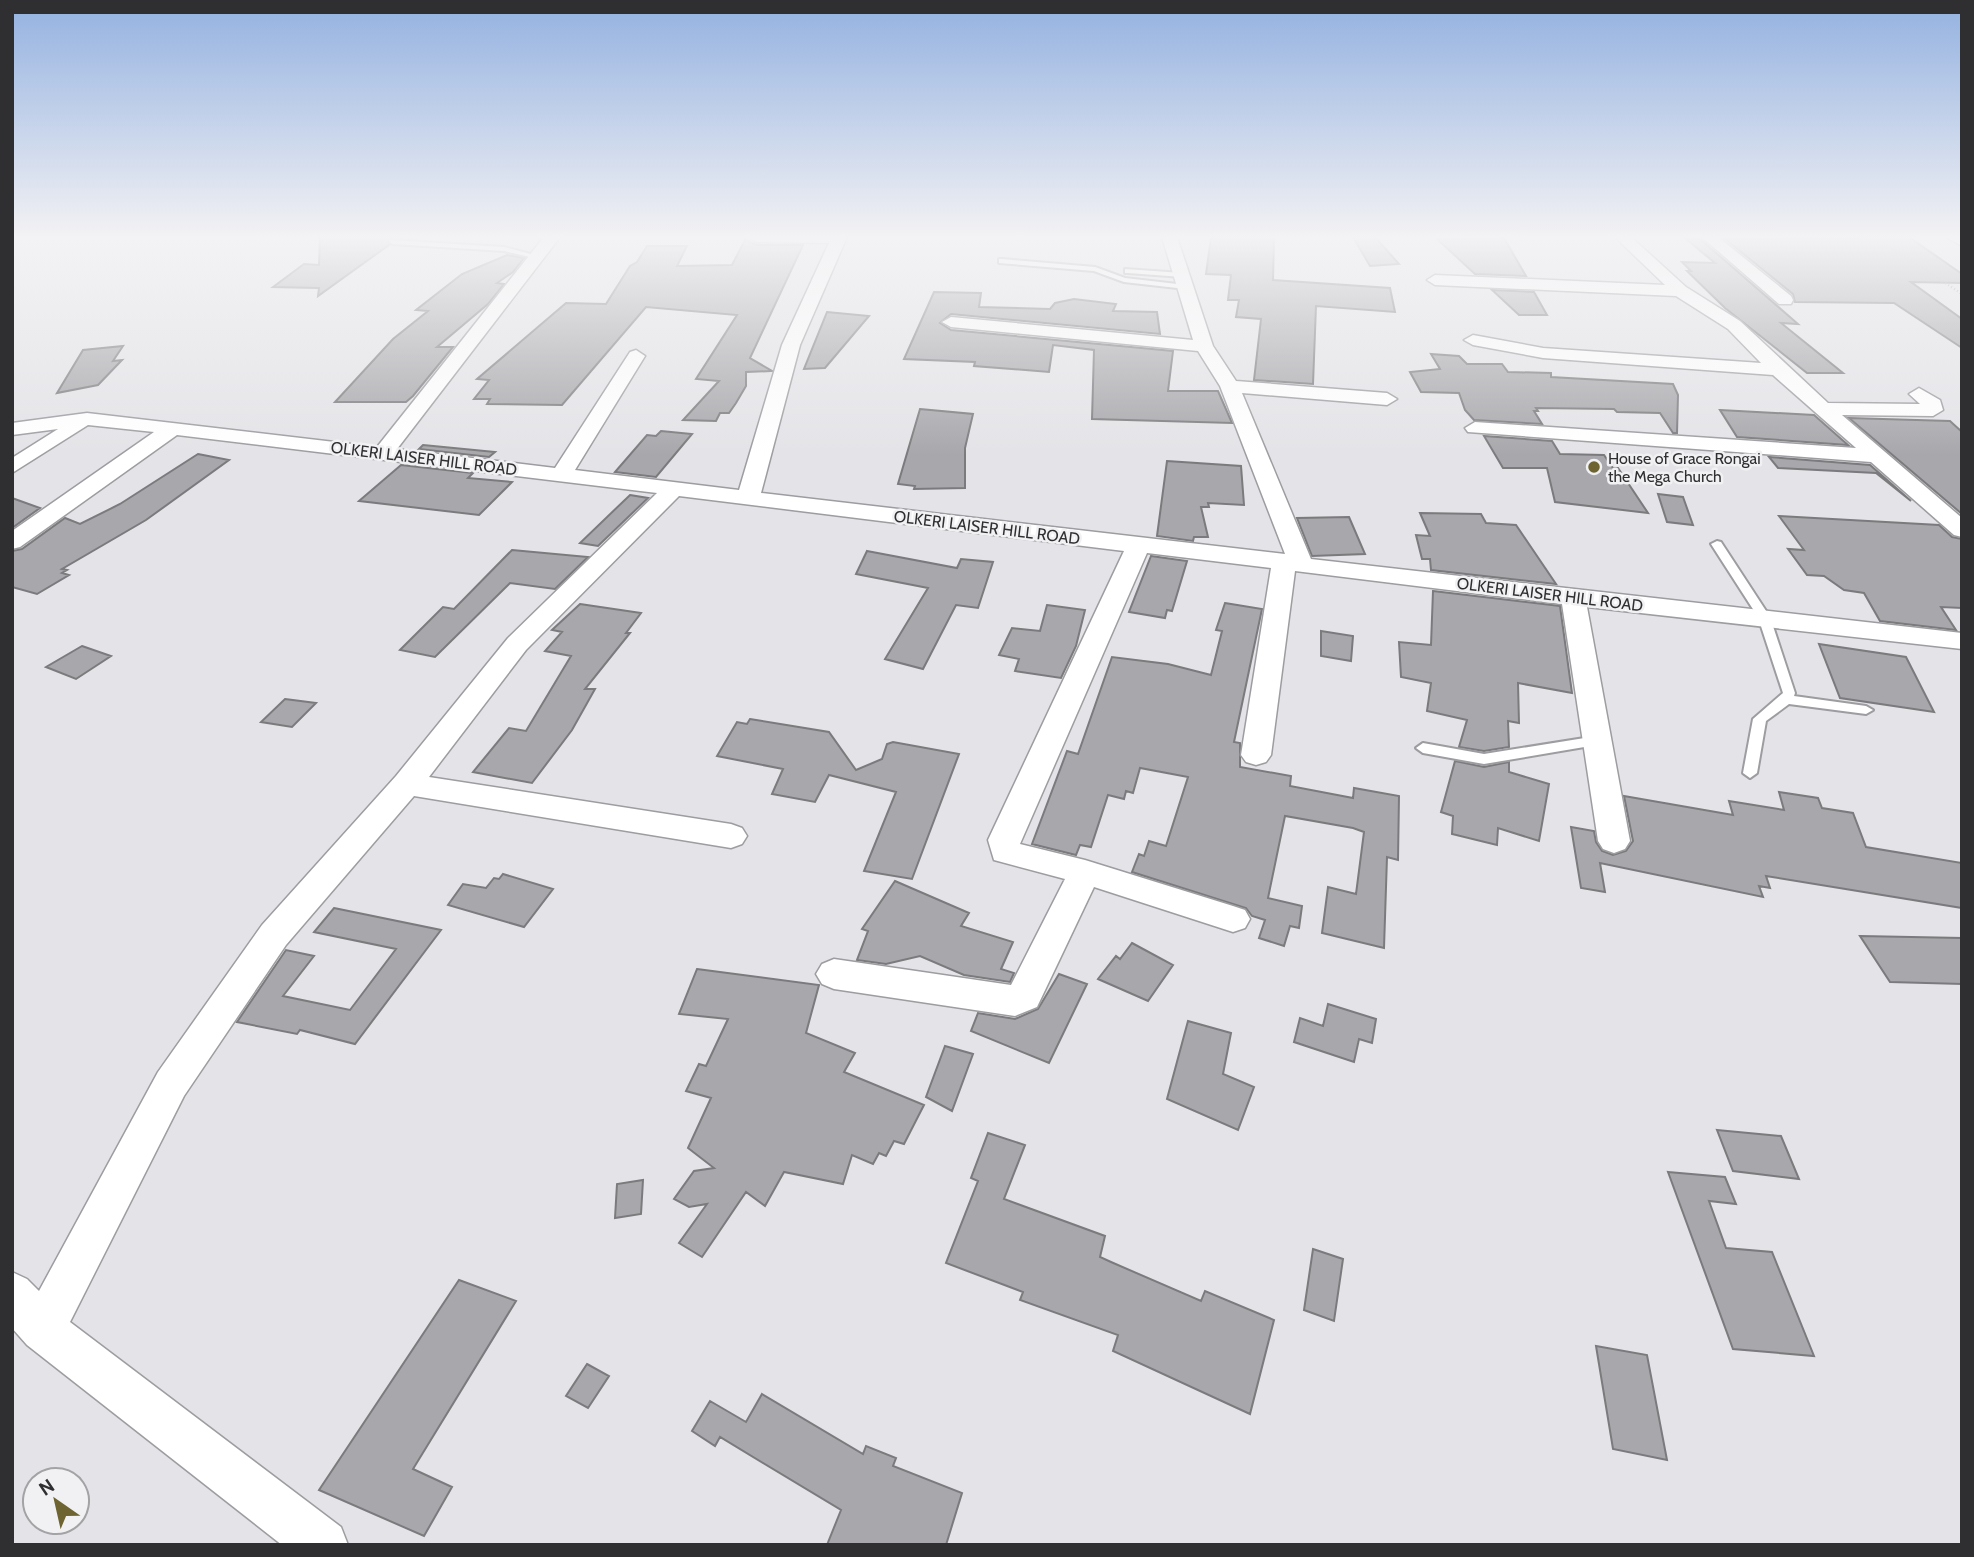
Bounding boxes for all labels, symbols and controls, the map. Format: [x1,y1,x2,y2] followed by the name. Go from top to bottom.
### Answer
[330,438,518,479] street label: OLKERI LAISER HILL ROAD
[1608,449,1761,486] place label: House of Grace Rongai the Mega Church
[1586,459,1602,475] marker: House of Grace Rongai the Mega Church
[893,507,1081,548] street label: OLKERI LAISER HILL ROAD
[1456,574,1644,615] street label: OLKERI LAISER HILL ROAD
[21,1466,91,1536] north arrow
[35,1474,59,1501] text: N

